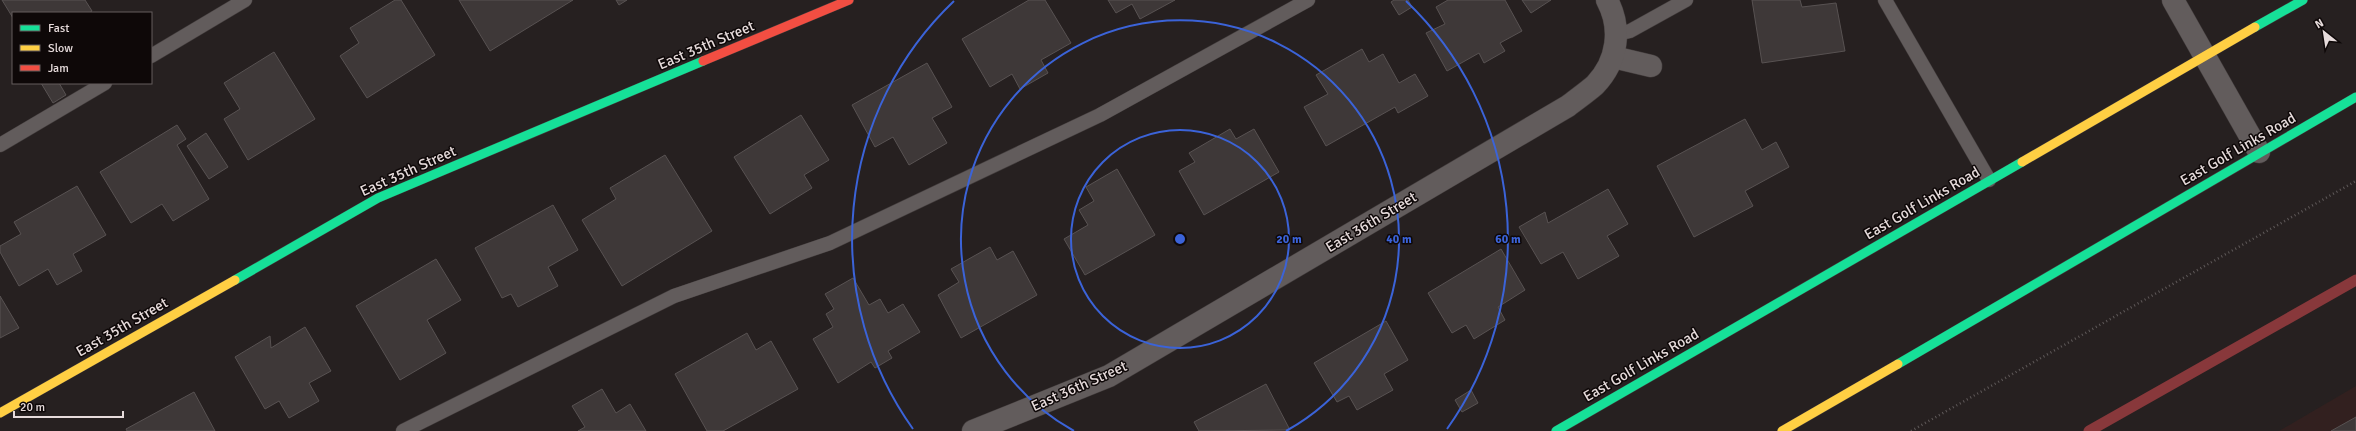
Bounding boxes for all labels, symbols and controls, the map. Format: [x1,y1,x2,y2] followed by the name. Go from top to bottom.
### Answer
[12,12,152,84] legend
[2304,12,2344,52] north arrow
[2313,16,2326,31] text: N
[655,17,757,73] street label: East 35th Street
[48,21,69,36] text: Fast
[48,41,73,56] text: Slow
[48,61,69,76] text: Jam
[2177,109,2299,189] street label: East Golf Links Road
[357,142,459,200] street label: East 35th Street
[1861,163,1983,243] street label: East Golf Links Road
[1322,188,1420,256] street label: East 36th Street
[1173,232,1187,246] centre of rings
[1276,232,1302,247] text: 20 m
[1386,232,1412,247] text: 40 m
[1495,232,1521,247] text: 60 m
[73,293,171,361] street label: East 35th Street
[1580,325,1702,405] street label: East Golf Links Road
[1028,357,1130,415] street label: East 36th Street
[14,393,123,419] scale bar
[20,400,45,415] text: 20 m

